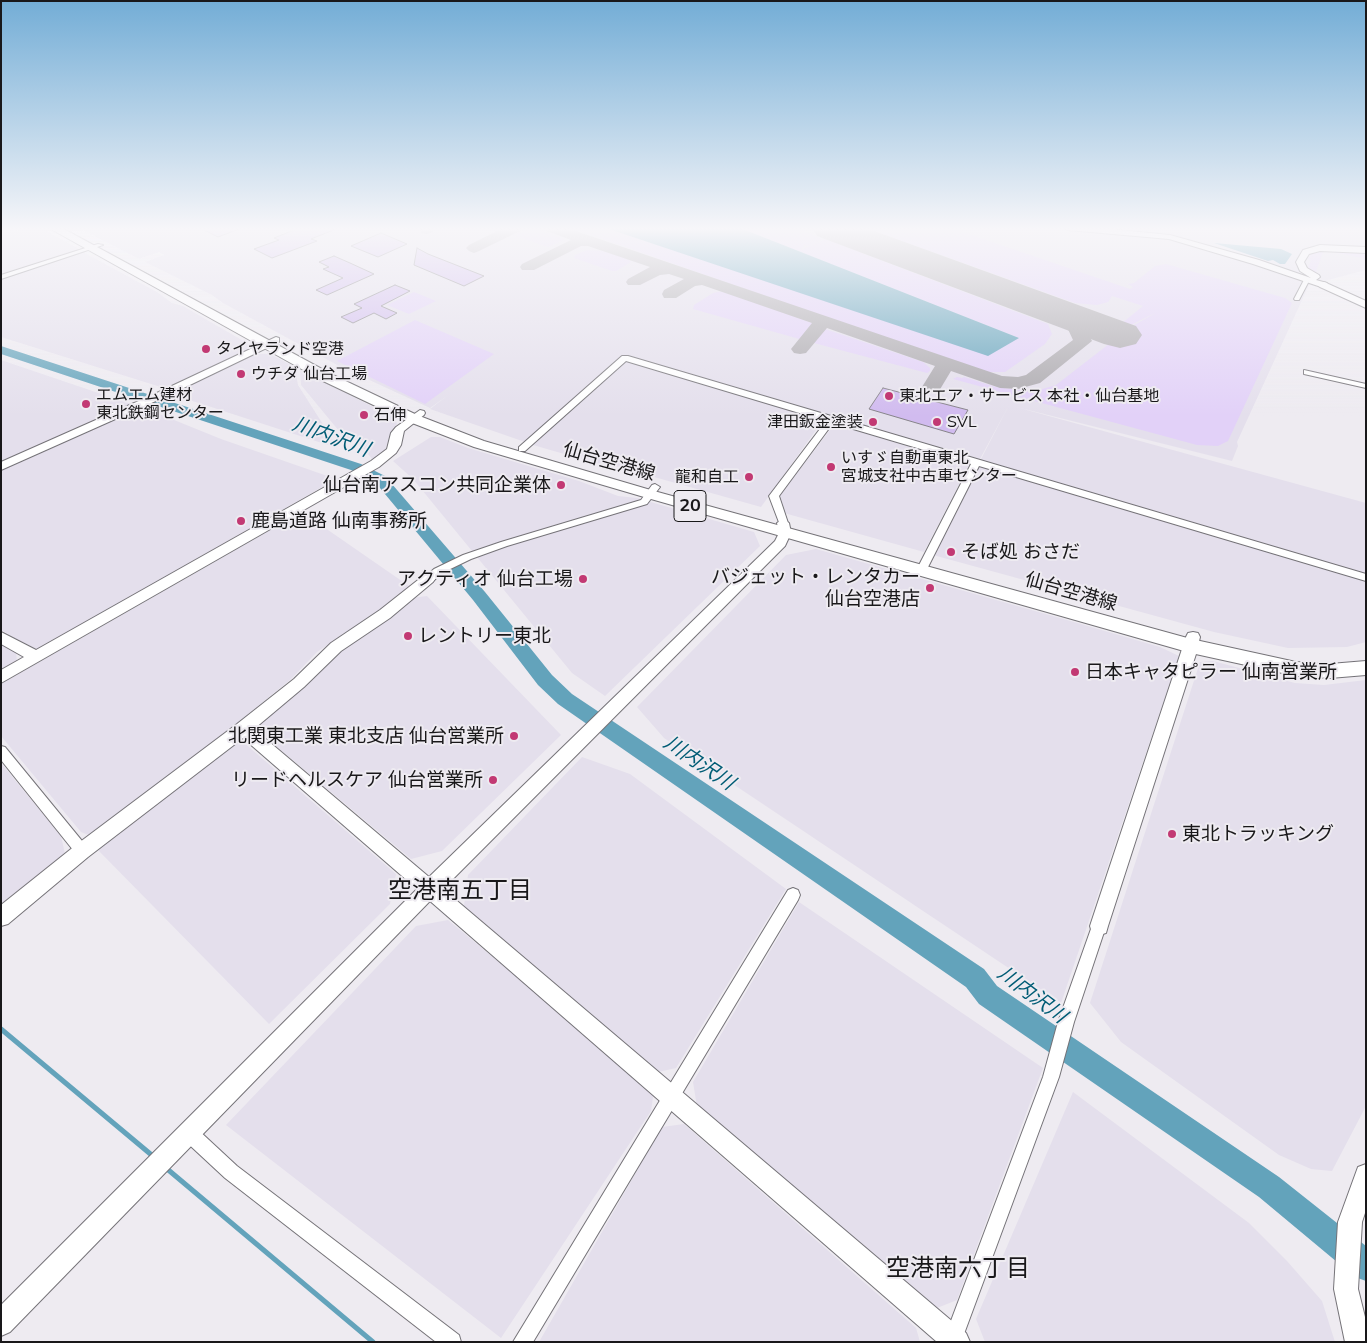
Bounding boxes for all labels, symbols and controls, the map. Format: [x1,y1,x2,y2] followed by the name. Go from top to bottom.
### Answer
[216,339,344,359] place label: タイヤランド空港
[200,343,212,355] marker: タイヤランド空港
[251,364,367,384] place label: ウチダ 仙台工場
[235,368,247,380] marker: ウチダ 仙台工場
[96,385,224,423] place label: エムエム建材 東北鉄鋼センター
[899,386,1159,406] place label: 東北エア・サービス 本社・仙台基地
[883,390,895,402] marker: 東北エア・サービス 本社・仙台基地
[80,398,92,410] marker: エムエム建材 東北鉄鋼センター
[374,405,406,425] place label: 石伸
[358,409,370,421] marker: 石伸
[289,412,373,462] water label: 川内沢川
[767,412,863,432] place label: 津田鈑金塗装
[947,412,977,432] place label: SVL
[867,416,879,428] marker: 津田鈑金塗装
[931,416,943,428] marker: SVL
[560,438,658,486] street label: 仙台空港線
[841,448,1017,486] place label: いすゞ自動車東北 宮城支社中古車センター
[825,461,837,473] marker: いすゞ自動車東北 宮城支社中古車センター
[675,467,739,487] place label: 龍和自工
[743,471,755,483] marker: 龍和自工
[323,474,551,496] place label: 仙台南アスコン共同企業体
[555,479,567,491] marker: 仙台南アスコン共同企業体
[674,491,706,522] road number: 20
[251,510,427,532] place label: 鹿島道路 仙南事務所
[235,515,247,527] marker: 鹿島道路 仙南事務所
[961,541,1080,563] place label: そば処 おさだ
[945,546,957,558] marker: そば処 おさだ
[711,566,920,610] place label: バジェット・レンタカー 仙台空港店
[397,568,573,590] place label: アクティオ 仙台工場
[1022,568,1120,616] street label: 仙台空港線
[577,573,589,585] marker: アクティオ 仙台工場
[924,582,936,594] marker: バジェット・レンタカー 仙台空港店
[418,625,551,647] place label: レントリー東北
[402,630,414,642] marker: レントリー東北
[1085,661,1337,683] place label: 日本キャタピラー 仙南営業所
[1069,666,1081,678] marker: 日本キャタピラー 仙南営業所
[228,725,504,747] place label: 北関東工業 東北支店 仙台営業所
[508,730,520,742] marker: 北関東工業 東北支店 仙台営業所
[659,731,739,795] water label: 川内沢川
[231,769,483,791] place label: リードヘルスケア 仙台営業所
[487,774,499,786] marker: リードヘルスケア 仙台営業所
[1182,823,1334,845] place label: 東北トラッキング
[1166,828,1178,840] marker: 東北トラッキング
[388,877,532,905] district label: 空港南五丁目
[993,961,1071,1029] water label: 川内沢川
[886,1255,1030,1283] district label: 空港南六丁目

